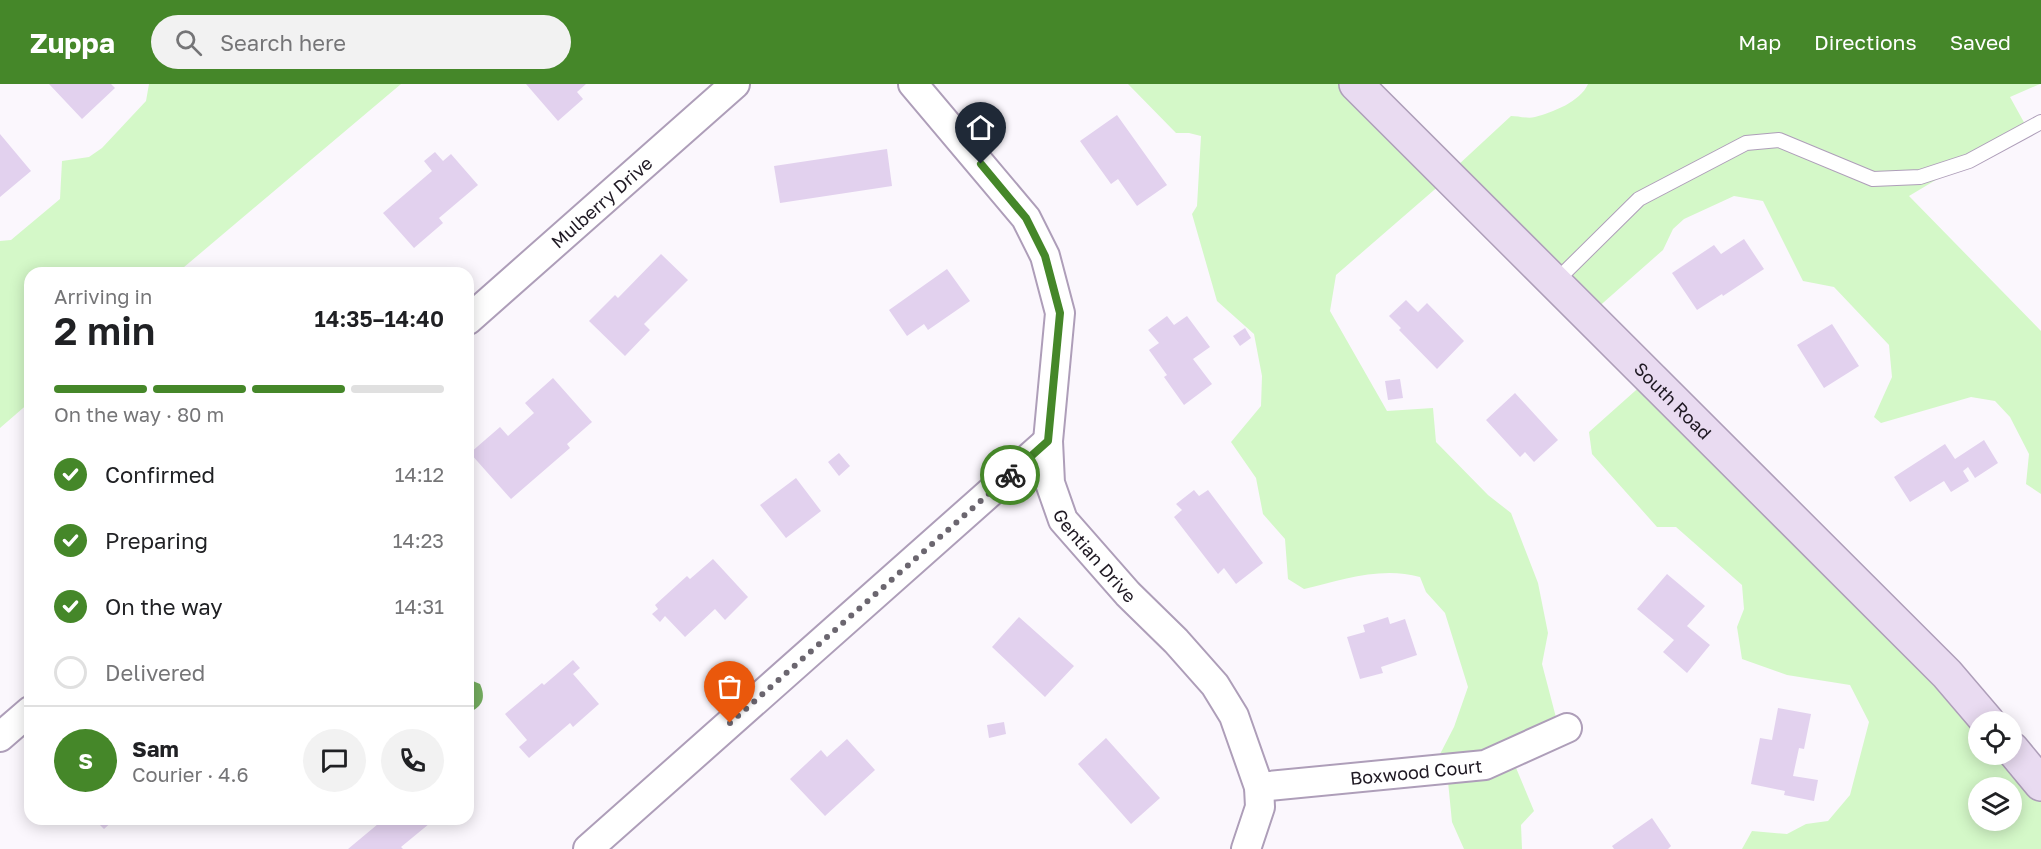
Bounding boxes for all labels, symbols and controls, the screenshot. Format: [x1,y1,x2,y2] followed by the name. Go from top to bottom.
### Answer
[151,15,571,69] search box
[30,26,115,59] text: Zuppa
[172,26,205,59] icon: search
[220,29,346,56] text: Search here
[1738,29,1781,55] text: Map
[1814,29,1917,55] text: Directions
[1950,29,2011,55] text: Saved
[955,102,1006,164] pin
[964,111,997,144] icon: home
[546,152,656,253] street label: Mulberry Drive
[54,284,152,308] text: Arriving in
[315,305,444,332] text: 14:35–14:40
[54,307,155,354] text: 2 min
[1630,357,1716,444] street label: South Road
[54,402,224,426] text: On the way · 80 m
[980,445,1040,505] courier
[54,458,87,491] icon: check
[994,459,1027,492] icon: bike
[105,461,215,488] text: Confirmed
[395,462,444,486] text: 14:12
[1049,506,1141,607] street label: Gentian Drive
[54,524,87,557] icon: check
[105,527,208,554] text: Preparing
[393,528,444,552] text: 14:23
[54,590,87,623] icon: check
[105,593,223,620] text: On the way
[395,594,444,618] text: 14:31
[105,659,205,686] text: Delivered
[704,661,755,723] pin
[713,670,746,703] icon: bag
[1968,711,2022,831] map controls
[1968,711,2022,765] button: locate
[303,729,366,792] button: chat
[381,729,444,792] button: phone
[132,735,179,762] text: Sam
[78,747,93,774] text: S
[1349,754,1483,789] street label: Boxwood Court
[132,762,249,786] text: Courier · 4.6
[1968,777,2022,831] button: layers

